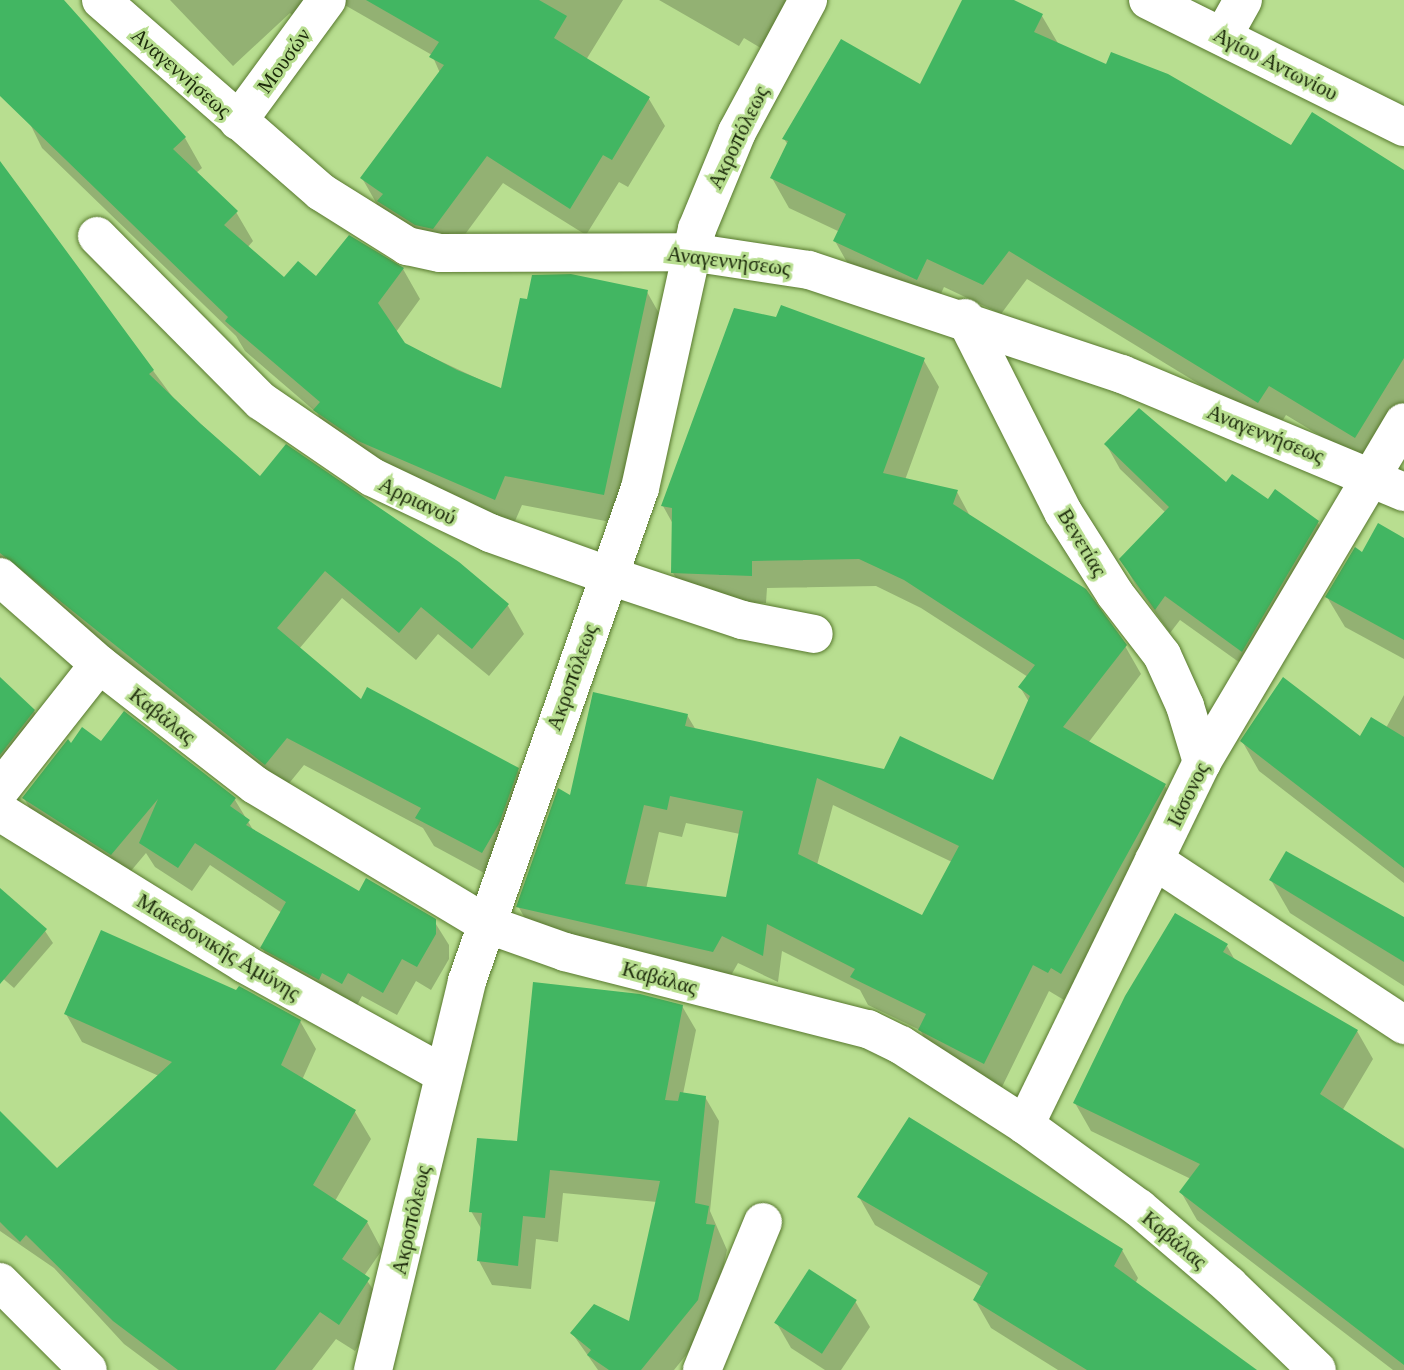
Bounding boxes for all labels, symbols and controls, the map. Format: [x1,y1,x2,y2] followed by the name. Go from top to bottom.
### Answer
[1210,21,1342,105] street label: Αγίου Αντωνίου
[127,22,237,122] street label: Αναγεννήσεως
[251,23,315,97] street label: Μουσών
[701,81,773,193] street label: Ακροπόλεως
[666,240,792,280] street label: Αναγεννήσεως
[1204,398,1328,468] street label: Αναγεννήσεως
[375,470,461,530] street label: Αρριανού
[1053,504,1113,580] street label: Βενετίας
[540,620,602,734] street label: Ακροπόλεως
[125,681,201,749] street label: Καβάλας
[1161,758,1213,830] street label: Ιάσονος
[133,887,305,1005] street label: Μακεδονικής Αμύνης
[620,955,700,999] street label: Καβάλας
[385,1163,435,1277] street label: Ακροπόλεως
[1138,1205,1212,1273] street label: Καβάλας

